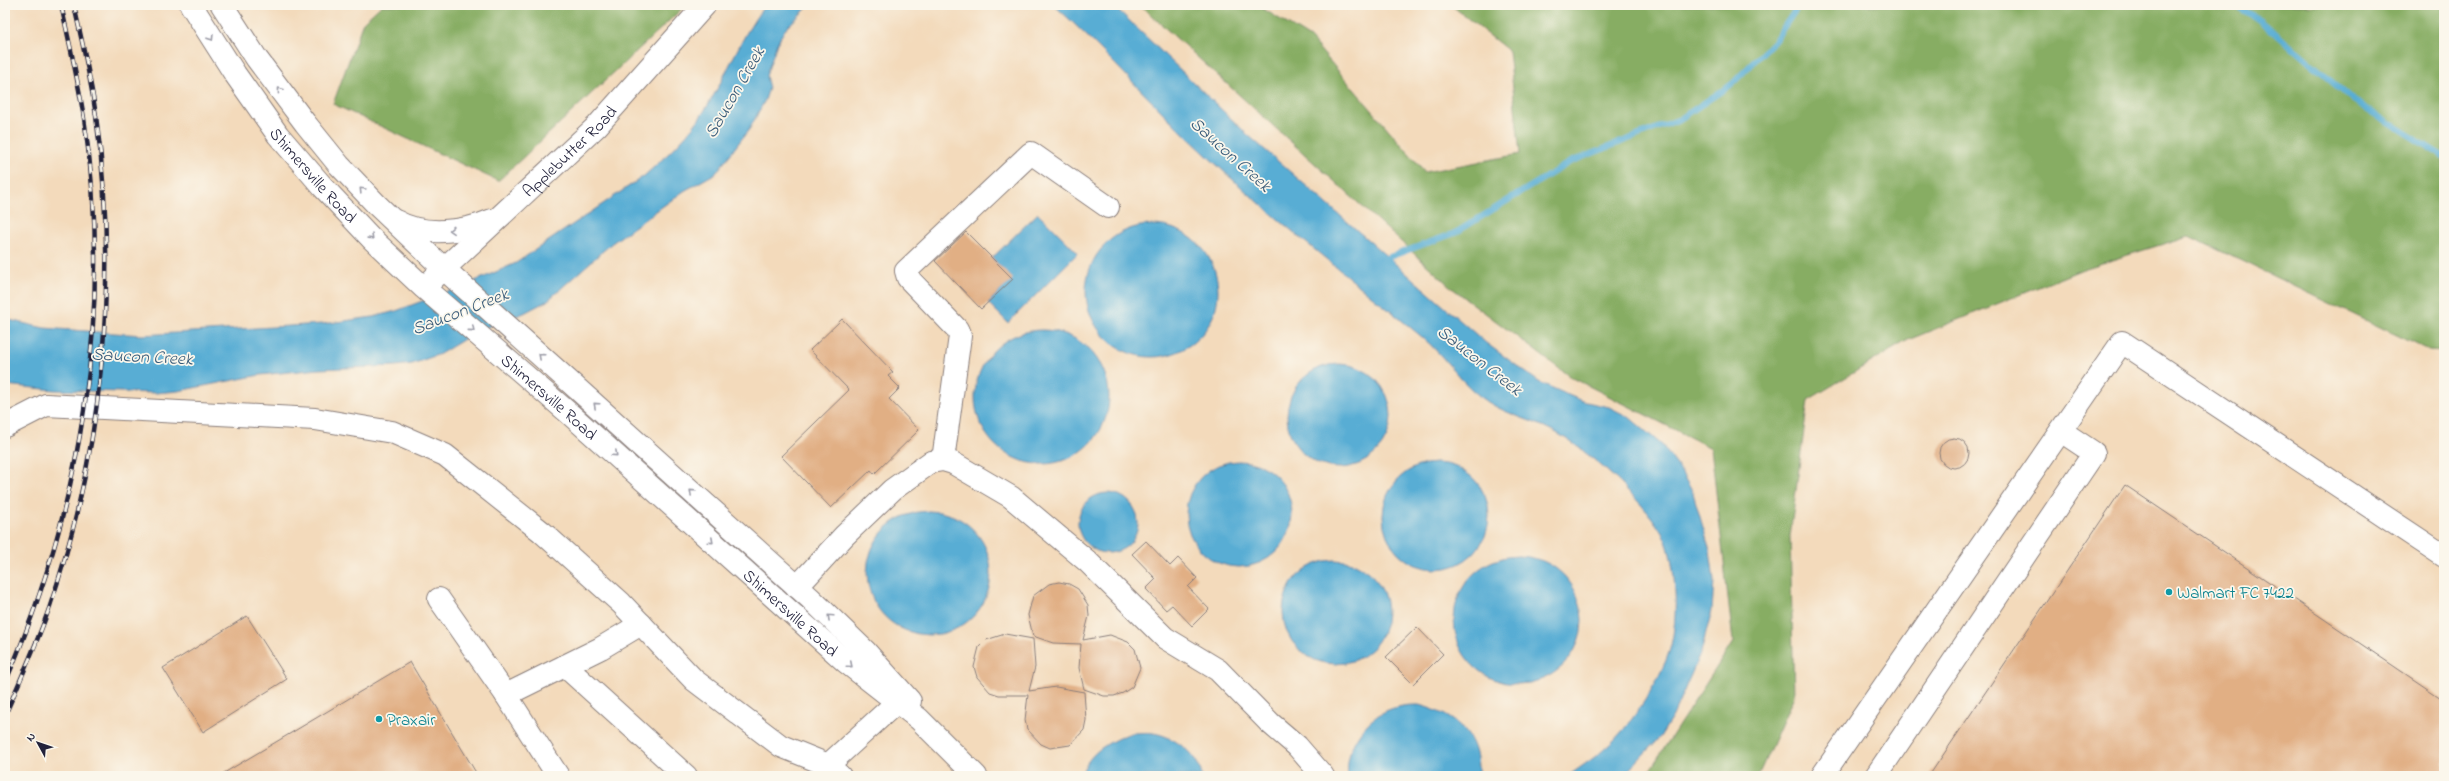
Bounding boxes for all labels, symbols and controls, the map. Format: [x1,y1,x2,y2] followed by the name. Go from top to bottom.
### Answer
[207,34,214,41] one-way arrow
[699,41,773,144] water label: Saucon Creek
[277,87,284,94] one-way arrow
[517,100,624,204] street label: Applebutter Road
[1183,112,1277,200] water label: Saucon Creek
[263,123,362,230] street label: Shimersville Road
[360,187,367,195] one-way arrow
[449,225,455,234] one-way arrow
[366,232,374,240] one-way arrow
[409,282,514,343] water label: Saucon Creek
[1431,320,1528,404] water label: Saucon Creek
[467,325,475,332] one-way arrow
[90,342,194,374] water label: Saucon Creek
[495,349,603,447] street label: Shimersville Road
[539,354,546,361] one-way arrow
[593,402,601,410] one-way arrow
[610,449,617,456] one-way arrow
[690,490,697,497] one-way arrow
[706,536,714,544] one-way arrow
[737,564,844,664] street label: Shimersville Road
[2177,581,2294,606] place label: Walmart FC 7422
[2164,587,2174,597] marker: Walmart FC 7422
[827,614,835,622] one-way arrow
[845,661,853,668] one-way arrow
[387,708,436,733] place label: Praxair
[374,714,384,724] marker: Praxair
[18,723,58,763] north arrow
[23,729,40,745] text: N

